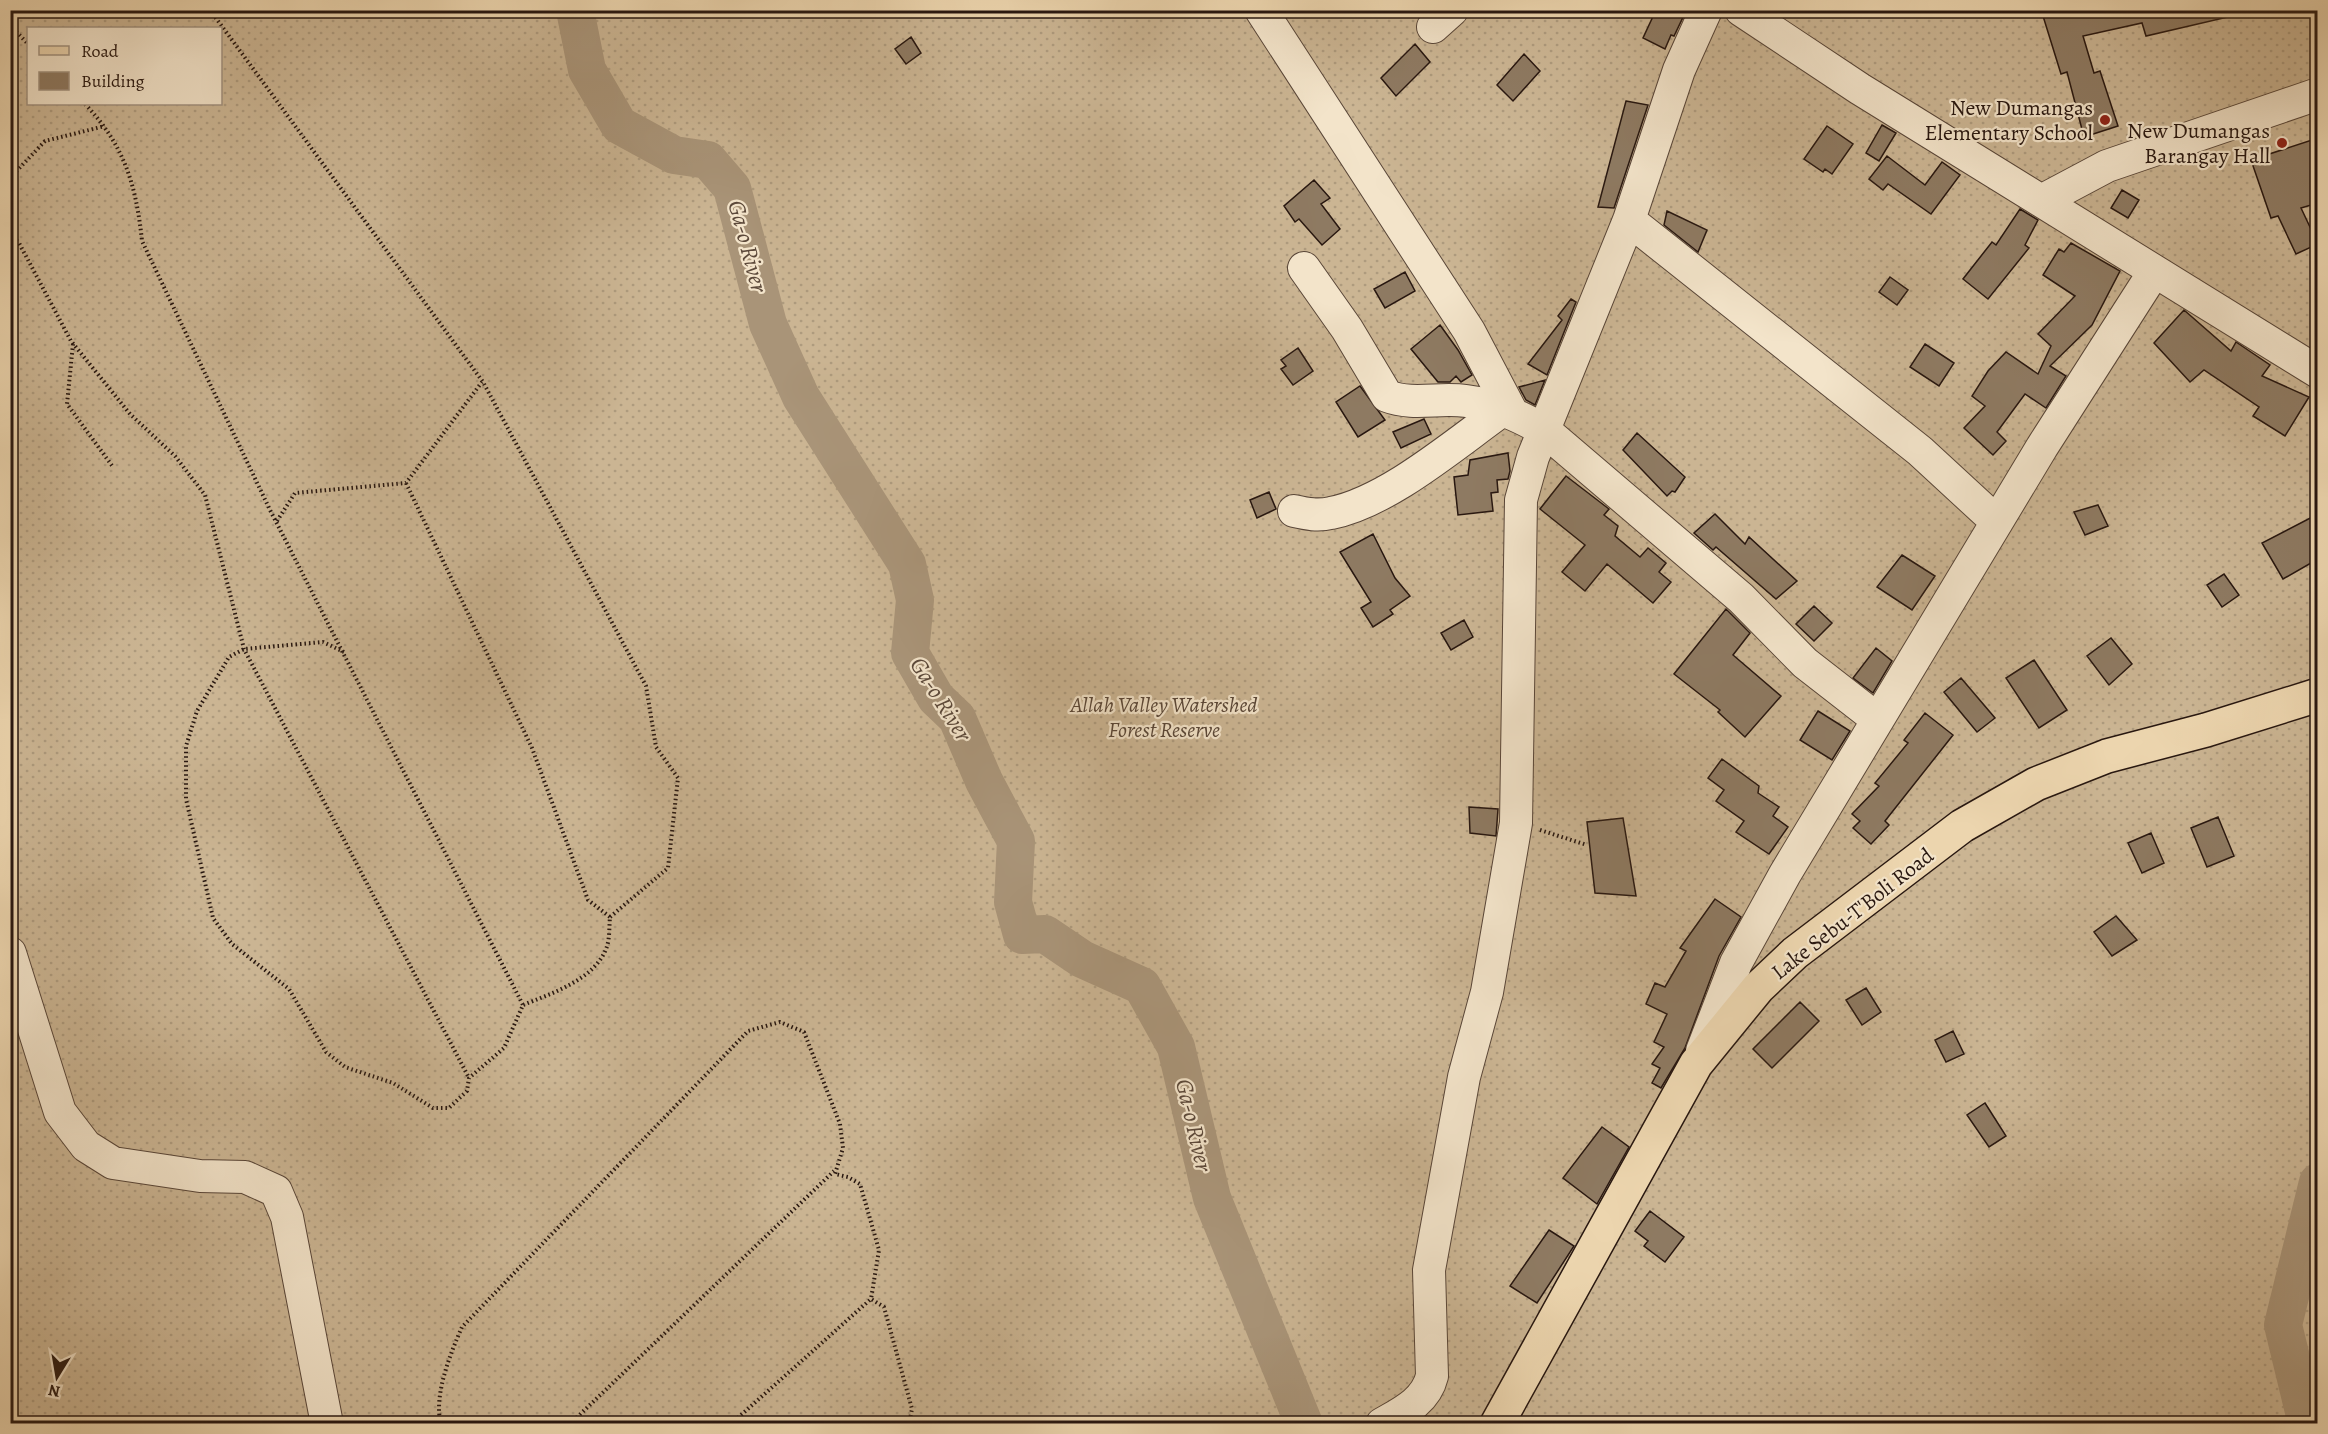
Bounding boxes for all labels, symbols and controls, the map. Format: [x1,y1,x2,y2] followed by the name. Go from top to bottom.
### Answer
[27,27,222,105] legend
[81,39,119,63] text: Road
[81,69,145,93] text: Building
[1925,93,2093,148] place label: New Dumangas Elementary School
[2098,113,2112,127] marker: New Dumangas Elementary School
[2127,116,2270,171] place label: New Dumangas Barangay Hall
[2275,136,2289,150] marker: New Dumangas Barangay Hall
[720,196,776,296] water label: Ga-o River
[903,651,980,748] water label: Ga-o River
[1069,690,1258,745] park label: Allah Valley Watershed Forest Reserve
[1765,841,1940,987] street label: Lake Sebu-T'Boli Road
[1168,1076,1220,1175] water label: Ga-o River
[27,1347,87,1407] north arrow
[46,1379,62,1403] text: N

